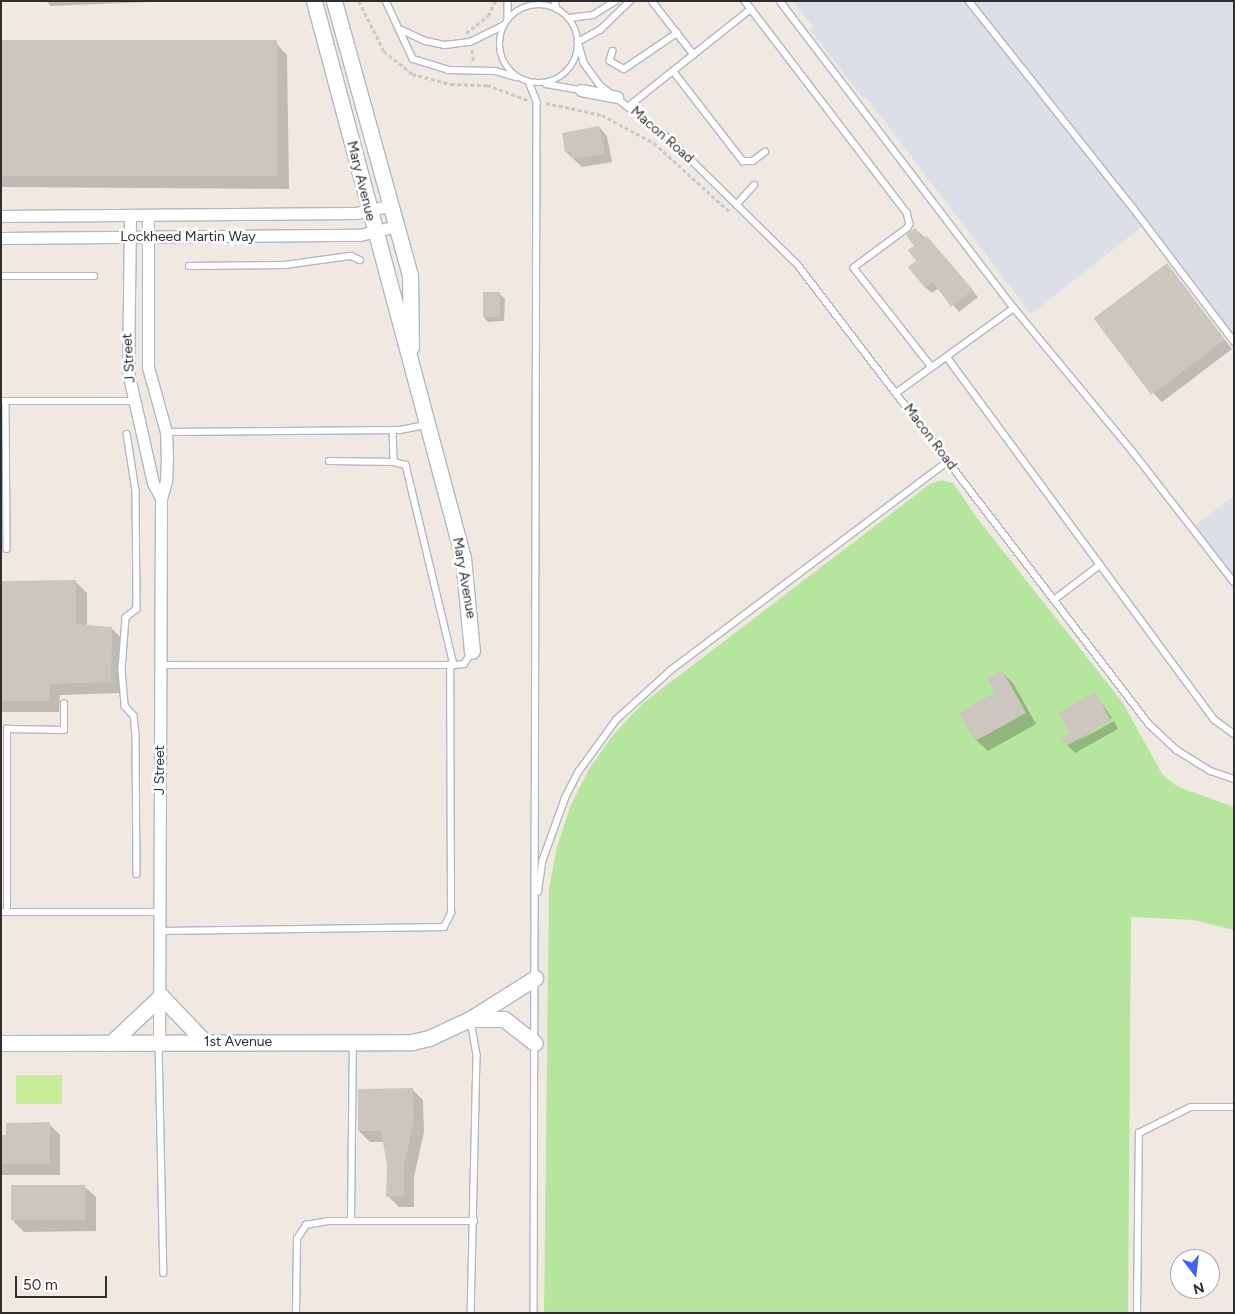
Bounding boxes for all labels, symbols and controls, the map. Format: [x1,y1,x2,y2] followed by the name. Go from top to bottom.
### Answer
[627,103,697,167] street label: Macon Road
[343,139,379,223] street label: Mary Avenue
[120,229,256,245] street label: Lockheed Martin Way
[119,333,139,383] street label: J Street
[900,401,960,473] street label: Macon Road
[449,536,479,620] street label: Mary Avenue
[152,745,168,795] street label: J Street
[204,1034,272,1050] street label: 1st Avenue
[1170,1249,1220,1299] north arrow
[18,1266,110,1298] scale bar
[23,1276,58,1294] text: 50 m
[1191,1278,1206,1298] text: N

